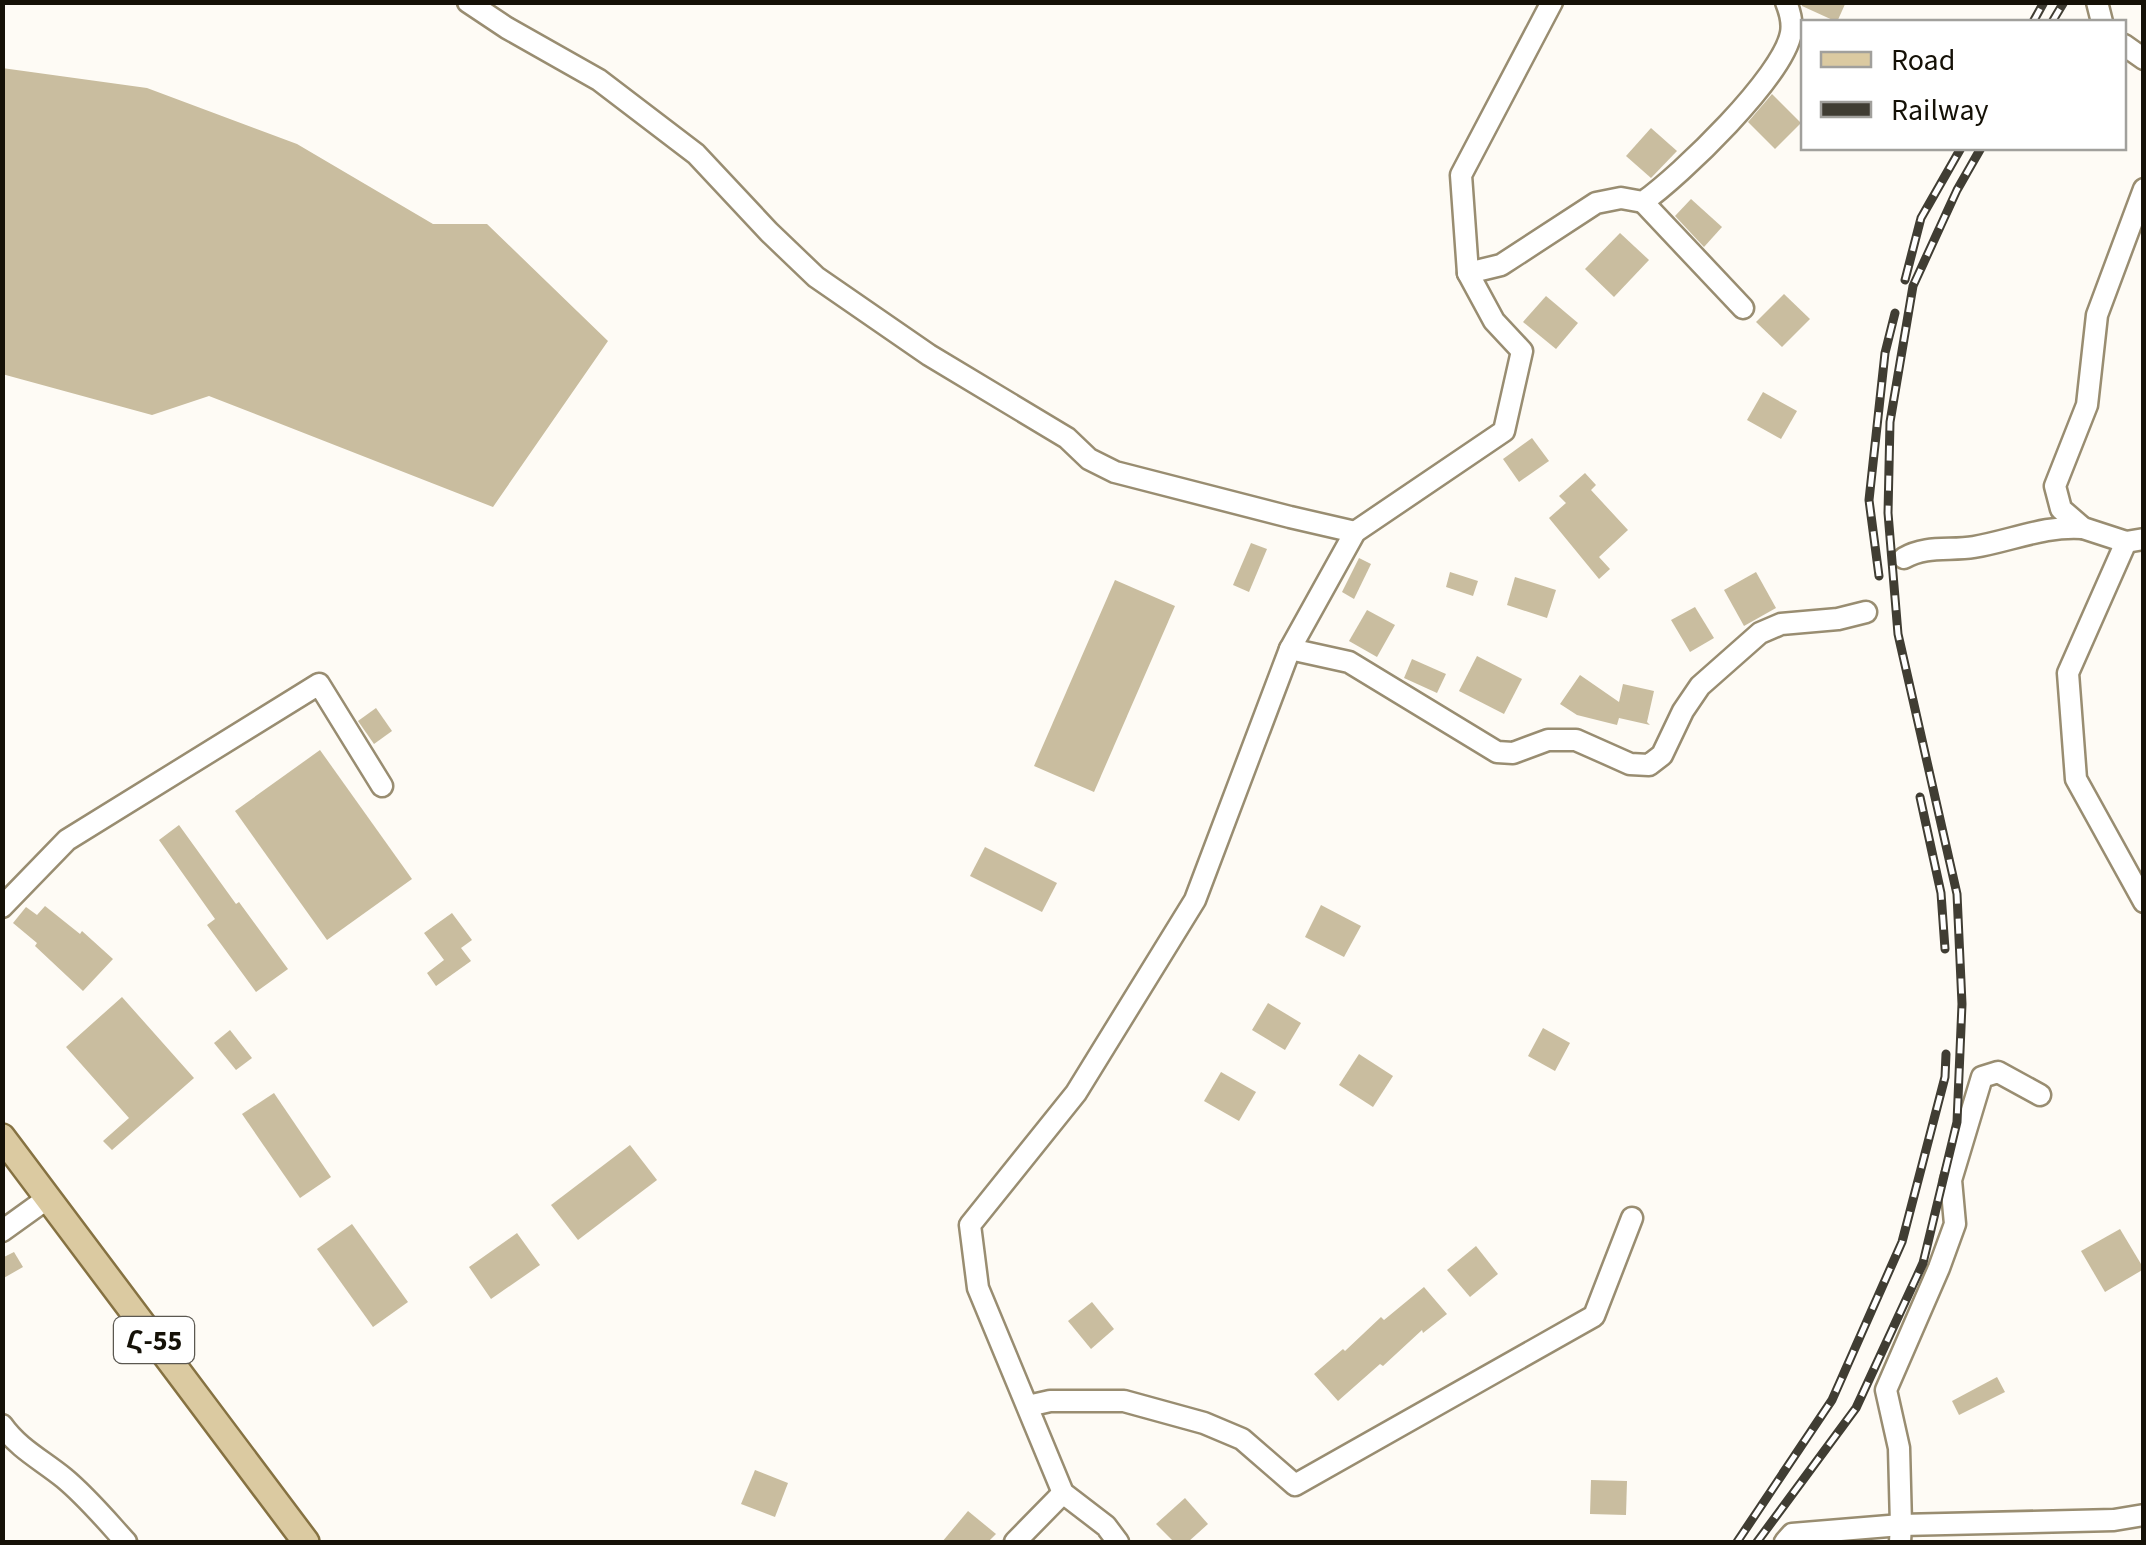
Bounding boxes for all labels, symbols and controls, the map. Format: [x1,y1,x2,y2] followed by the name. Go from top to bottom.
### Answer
[1801,20,2126,150] legend
[1891,39,1955,82] text: Road
[1891,89,1989,132] text: Railway
[114,1317,194,1363] road number: Հ-55

